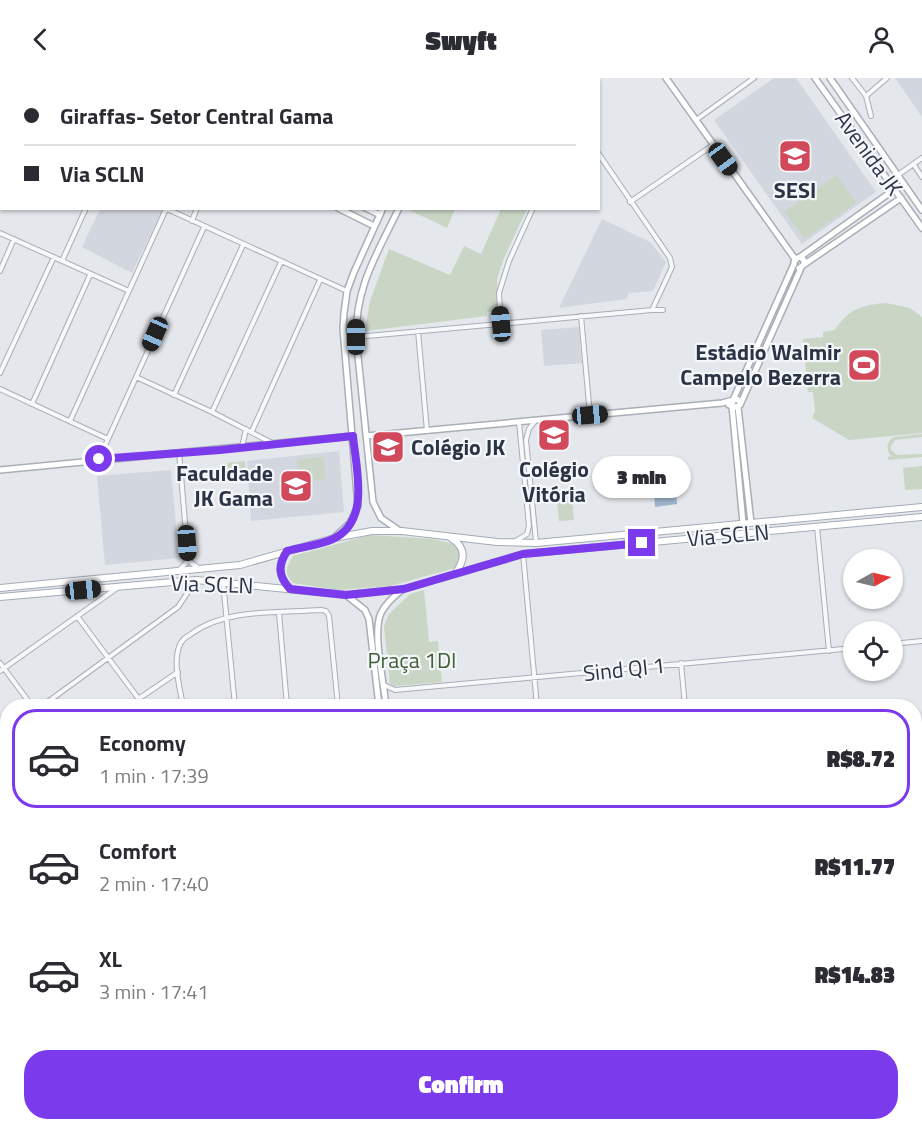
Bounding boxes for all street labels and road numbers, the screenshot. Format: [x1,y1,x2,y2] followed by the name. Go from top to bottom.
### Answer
[827,104,912,203] street label: Avenida JK
[685,514,771,556] street label: Via SCLN
[170,566,254,602] street label: Via SCLN
[581,648,667,690] street label: Sind QI 1

